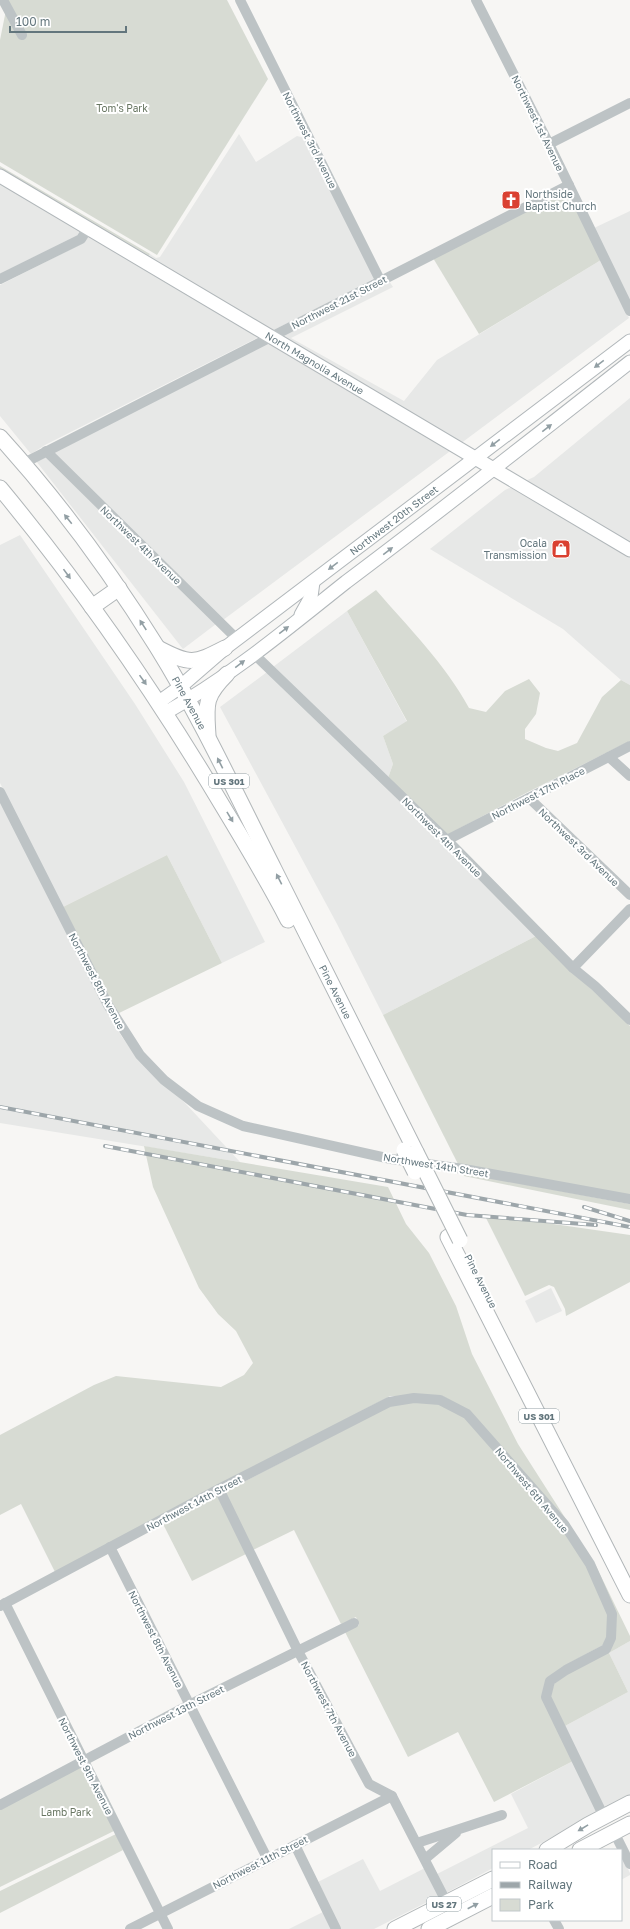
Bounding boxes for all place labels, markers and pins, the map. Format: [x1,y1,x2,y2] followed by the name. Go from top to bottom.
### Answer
[525,188,596,212] place label: Northside Baptist Church
[500,189,522,211] church icon: Northside Baptist Church
[484,537,547,561] place label: Ocala Transmission
[550,538,572,560] shop icon: Ocala Transmission

